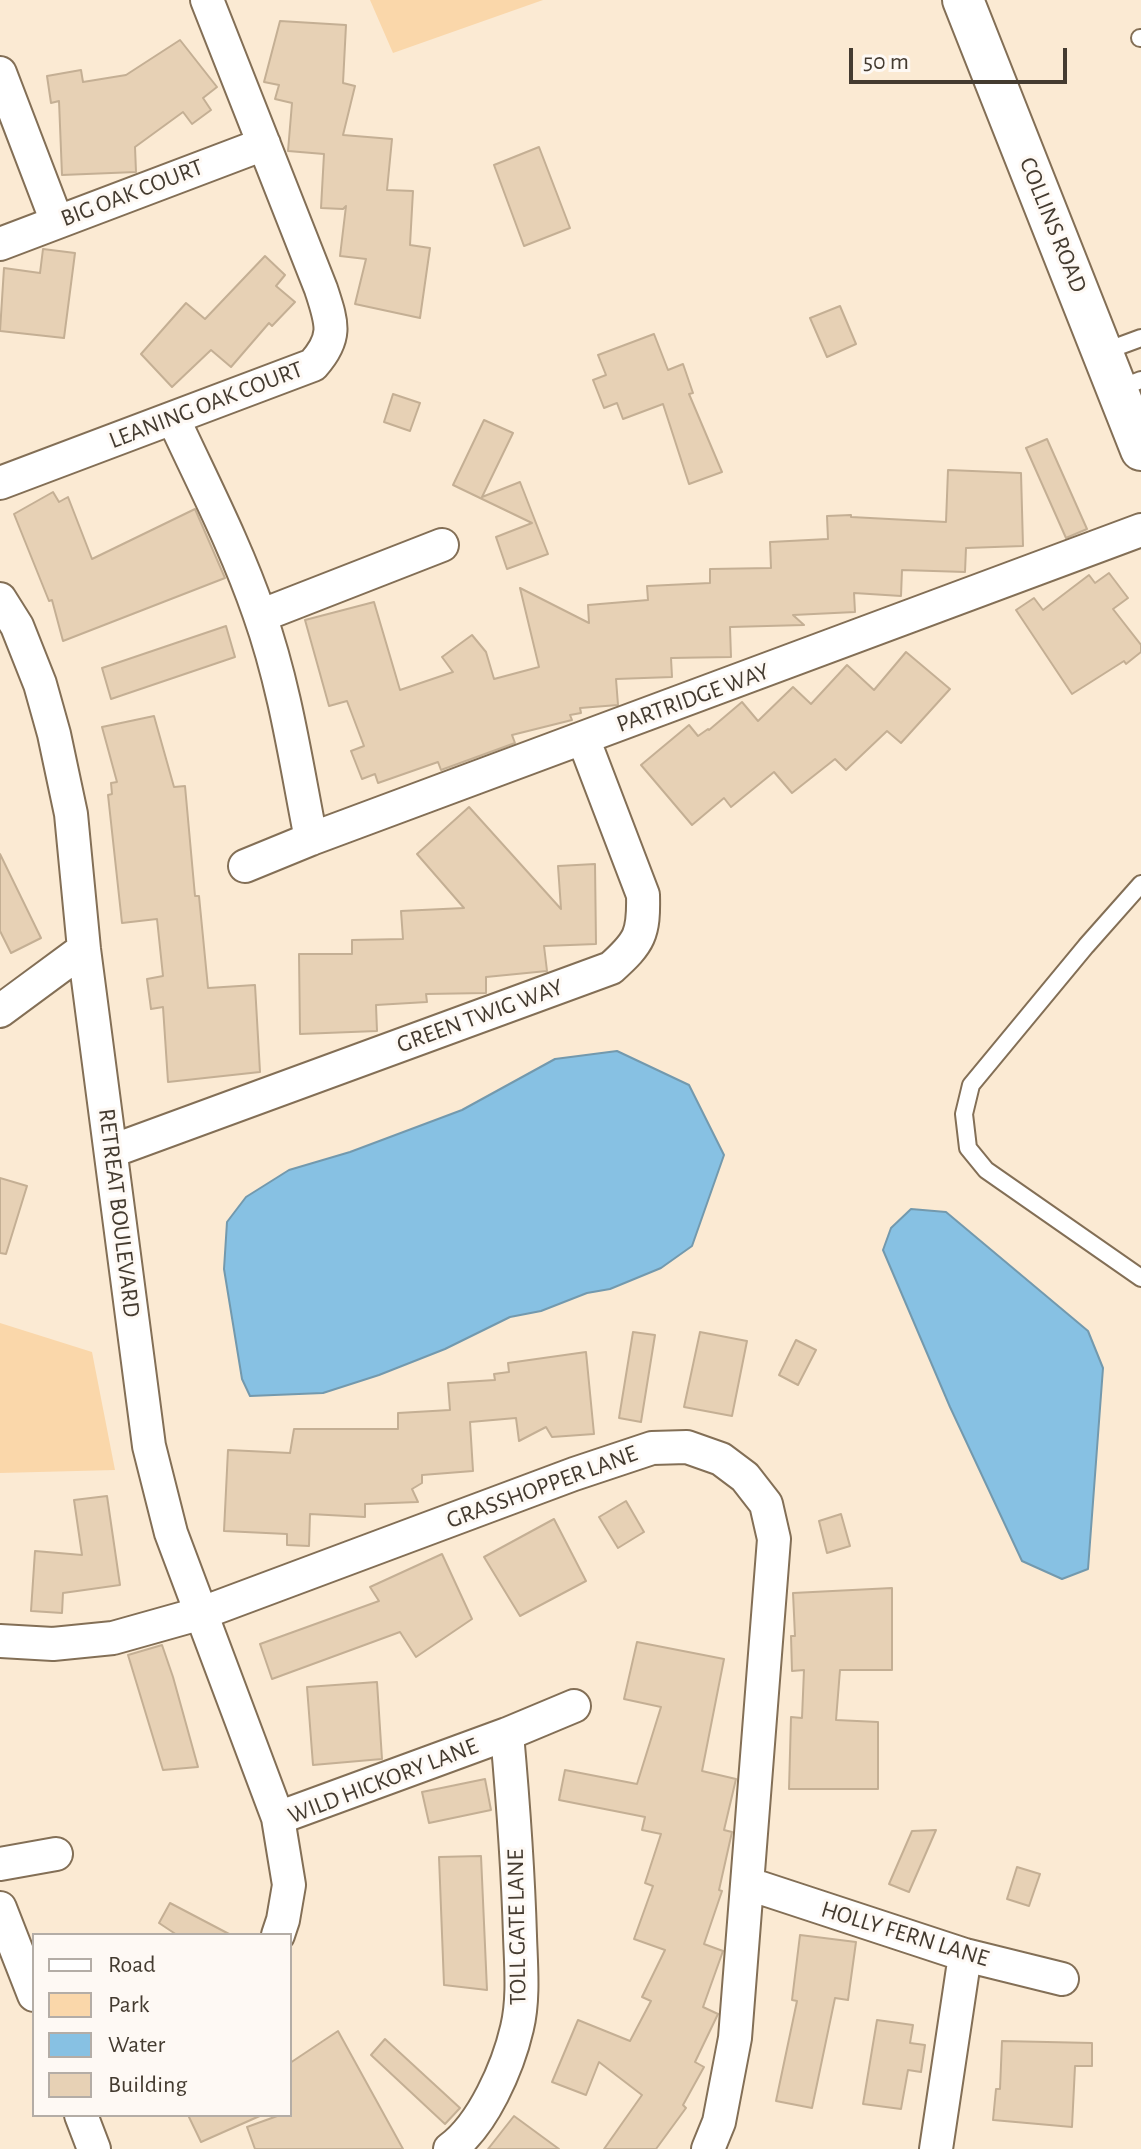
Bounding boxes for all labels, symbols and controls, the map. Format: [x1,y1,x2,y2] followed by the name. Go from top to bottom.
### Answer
[853,32,1071,82] scale bar
[863,50,909,74] text: 50 m
[57,153,207,233] street label: BIG OAK COURT
[1013,153,1093,297] street label: COLLINS ROAD
[105,355,307,455] street label: LEANING OAK COURT
[613,657,773,739] street label: PARTRIDGE WAY
[393,973,567,1059] street label: GREEN TWIG WAY
[92,1107,146,1319] street label: RETREAT BOULEVARD
[443,1439,641,1535] street label: GRASSHOPPER LANE
[284,1732,482,1830] street label: WILD HICKORY LANE
[501,1849,533,2005] street label: TOLL GATE LANE
[818,1895,992,1973] street label: HOLLY FERN LANE
[32,1933,292,2117] legend
[108,1953,156,1977] text: Road
[108,1993,149,2017] text: Park
[108,2033,165,2057] text: Water
[108,2073,187,2097] text: Building

